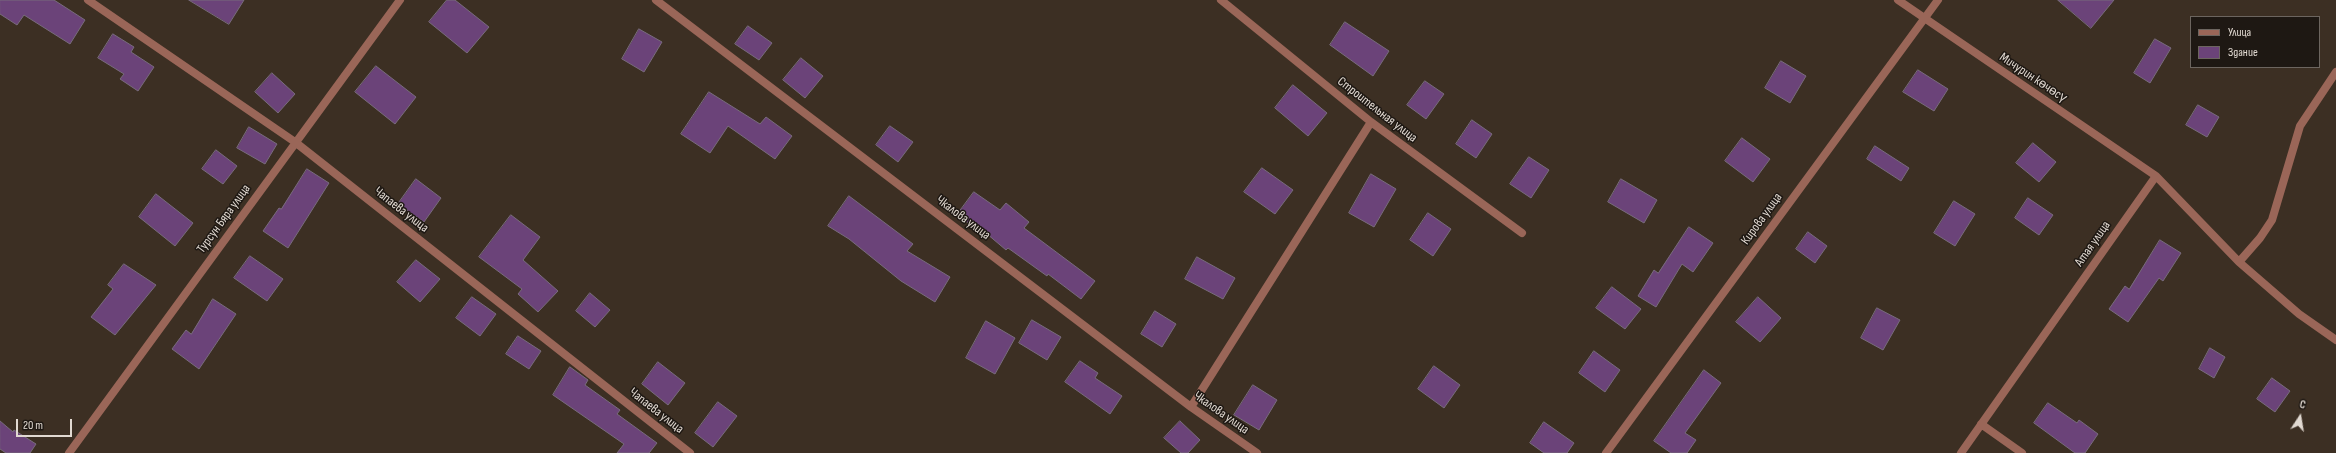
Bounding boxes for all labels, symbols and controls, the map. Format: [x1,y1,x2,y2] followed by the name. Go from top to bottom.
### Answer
[2190,16,2320,68] legend
[2228,25,2251,40] text: Улица
[2228,45,2258,60] text: Здание
[1996,50,2070,106] street label: Мичурин көчөсү
[1334,74,1420,146] street label: Строительная улица
[194,182,254,256] street label: Турсун Бяра улица
[371,184,431,236] street label: Чапаева улица
[1738,190,1786,248] street label: Кирова улица
[933,193,993,243] street label: Чкалова улица
[2072,218,2114,270] street label: Атая улица
[626,385,686,437] street label: Чапаева улица
[1190,388,1252,438] street label: Чкалова улица
[2280,397,2320,437] north arrow
[2298,398,2307,412] text: С
[18,411,74,437] scale bar
[23,418,43,433] text: 20 m

